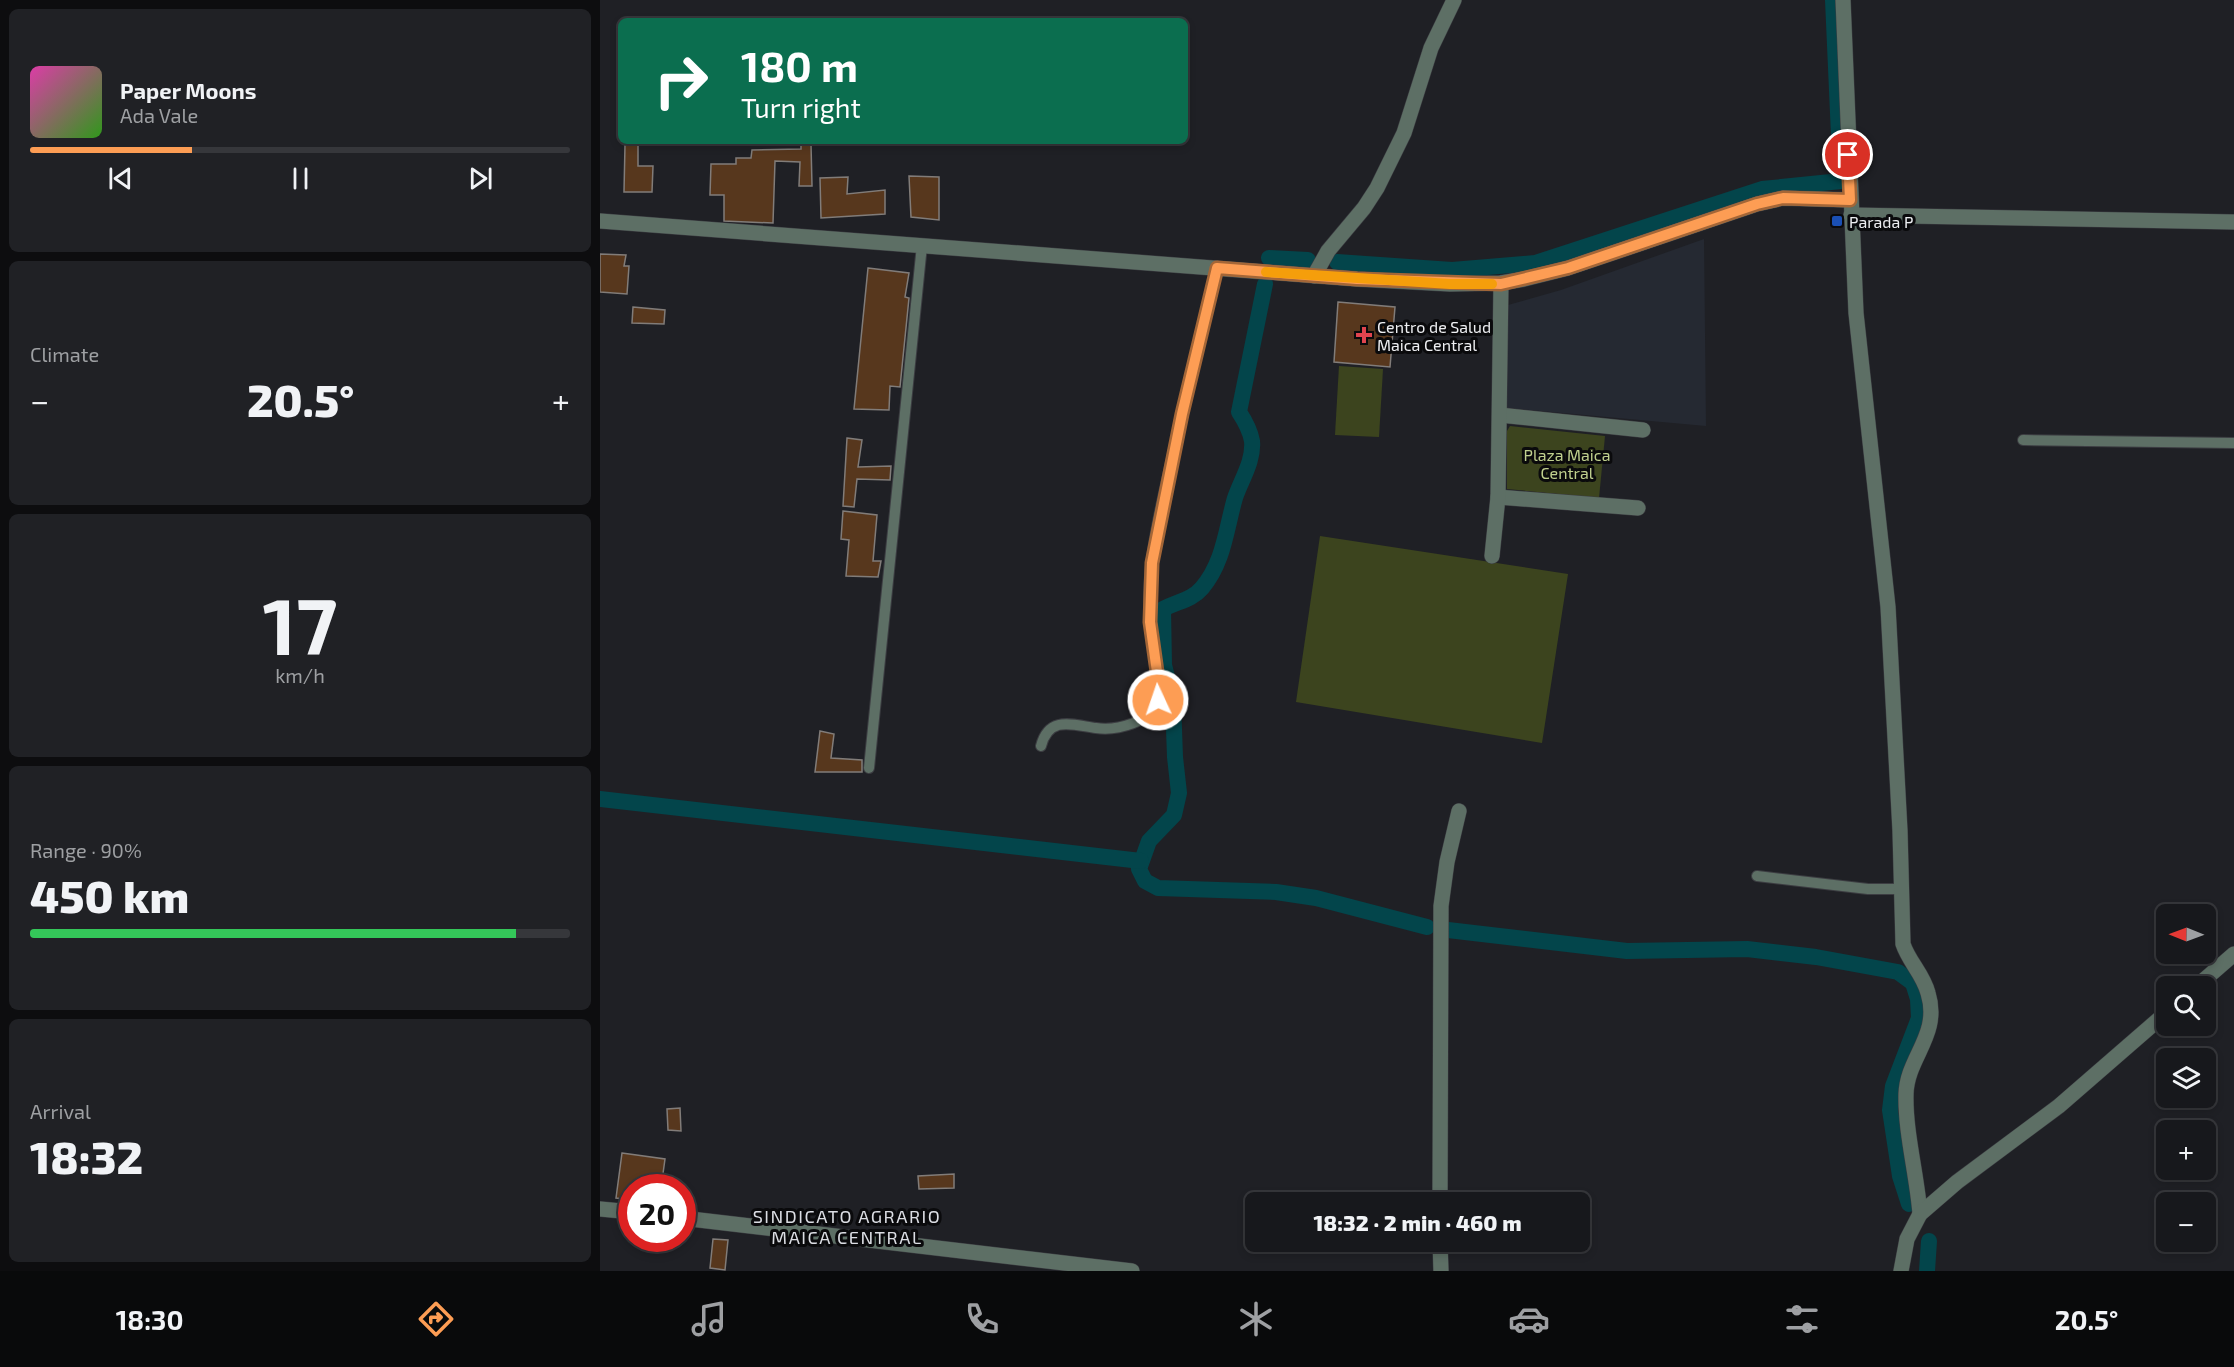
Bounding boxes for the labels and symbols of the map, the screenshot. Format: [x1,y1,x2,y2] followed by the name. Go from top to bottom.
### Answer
[1822,129,1873,180] pin
[1849,212,1913,231] place label: Parada P
[1830,214,1844,228] marker: Parada P
[1377,317,1491,354] place label: Centro de Salud Maica Central
[1355,326,1373,344] marker: Centro de Salud Maica Central
[1524,445,1610,482] park label: Plaza Maica Central
[1126,668,1190,732] position arrow
[2156,904,2216,964] north arrow
[618,1174,696,1252] speed limit sign: 20
[753,1205,941,1248] district label: SINDICATO AGRARIO MAICA CENTRAL

